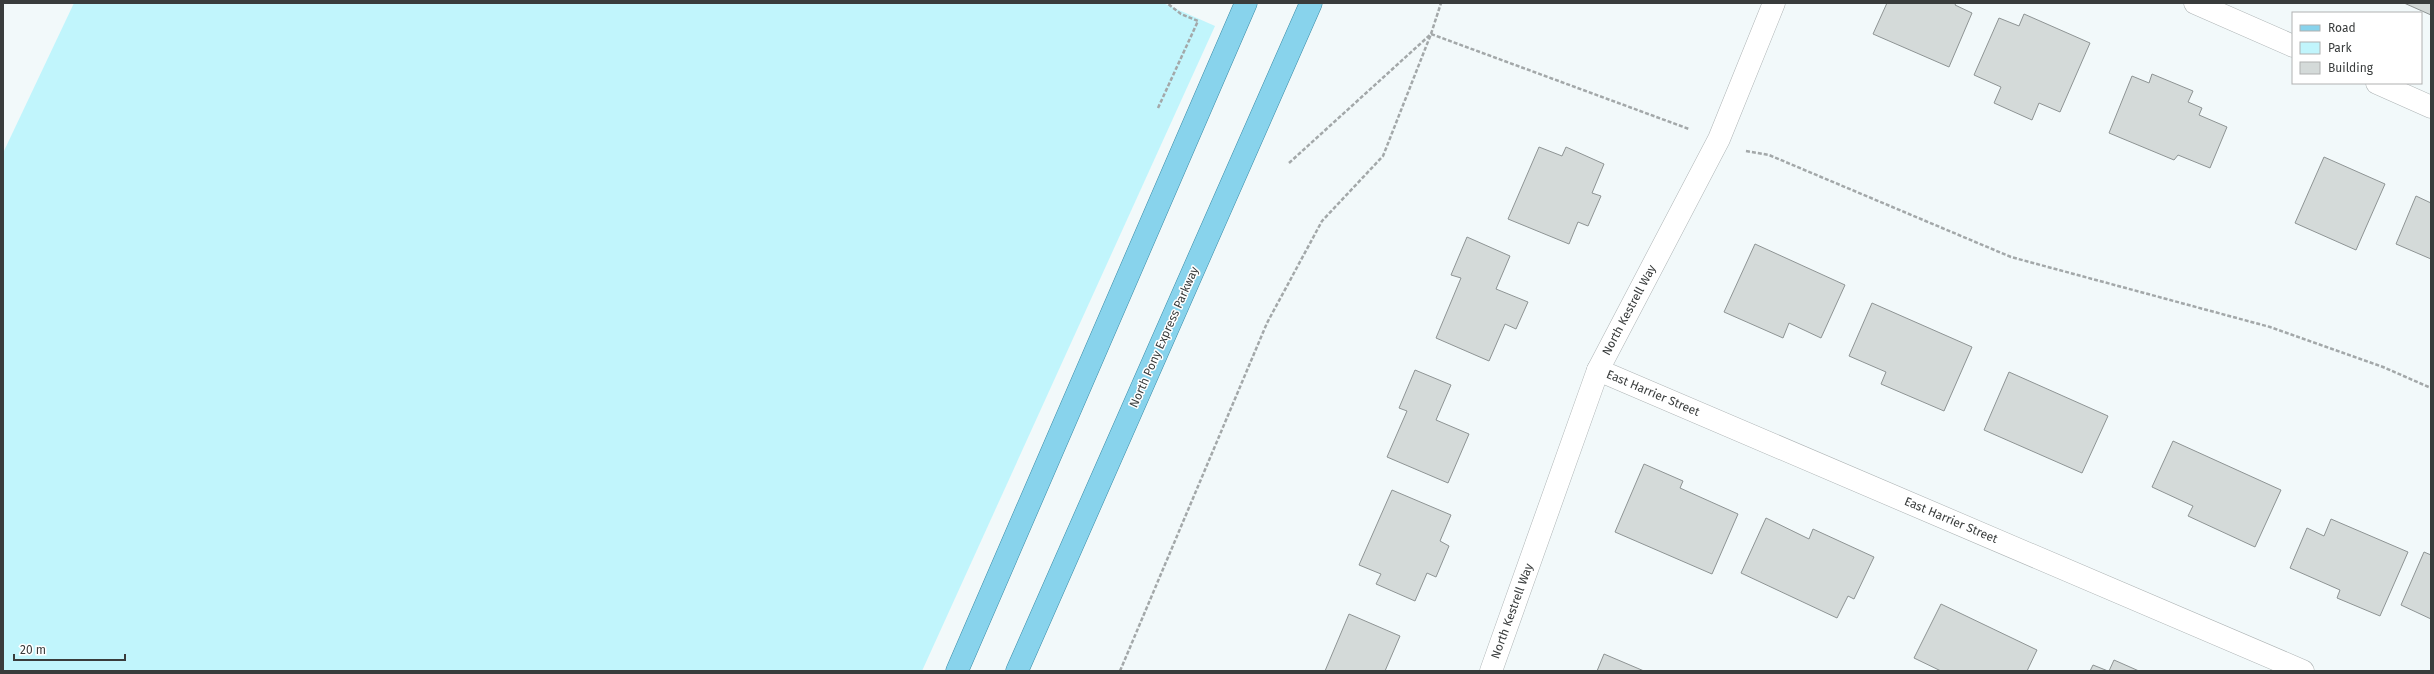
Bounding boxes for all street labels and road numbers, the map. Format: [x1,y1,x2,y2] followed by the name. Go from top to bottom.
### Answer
[1599,262,1659,358] street label: North Kestrell Way
[1127,264,1202,410] street label: North Pony Express Parkway
[1604,367,1702,419] street label: East Harrier Street
[1902,494,2000,546] street label: East Harrier Street
[1488,561,1536,661] street label: North Kestrell Way

